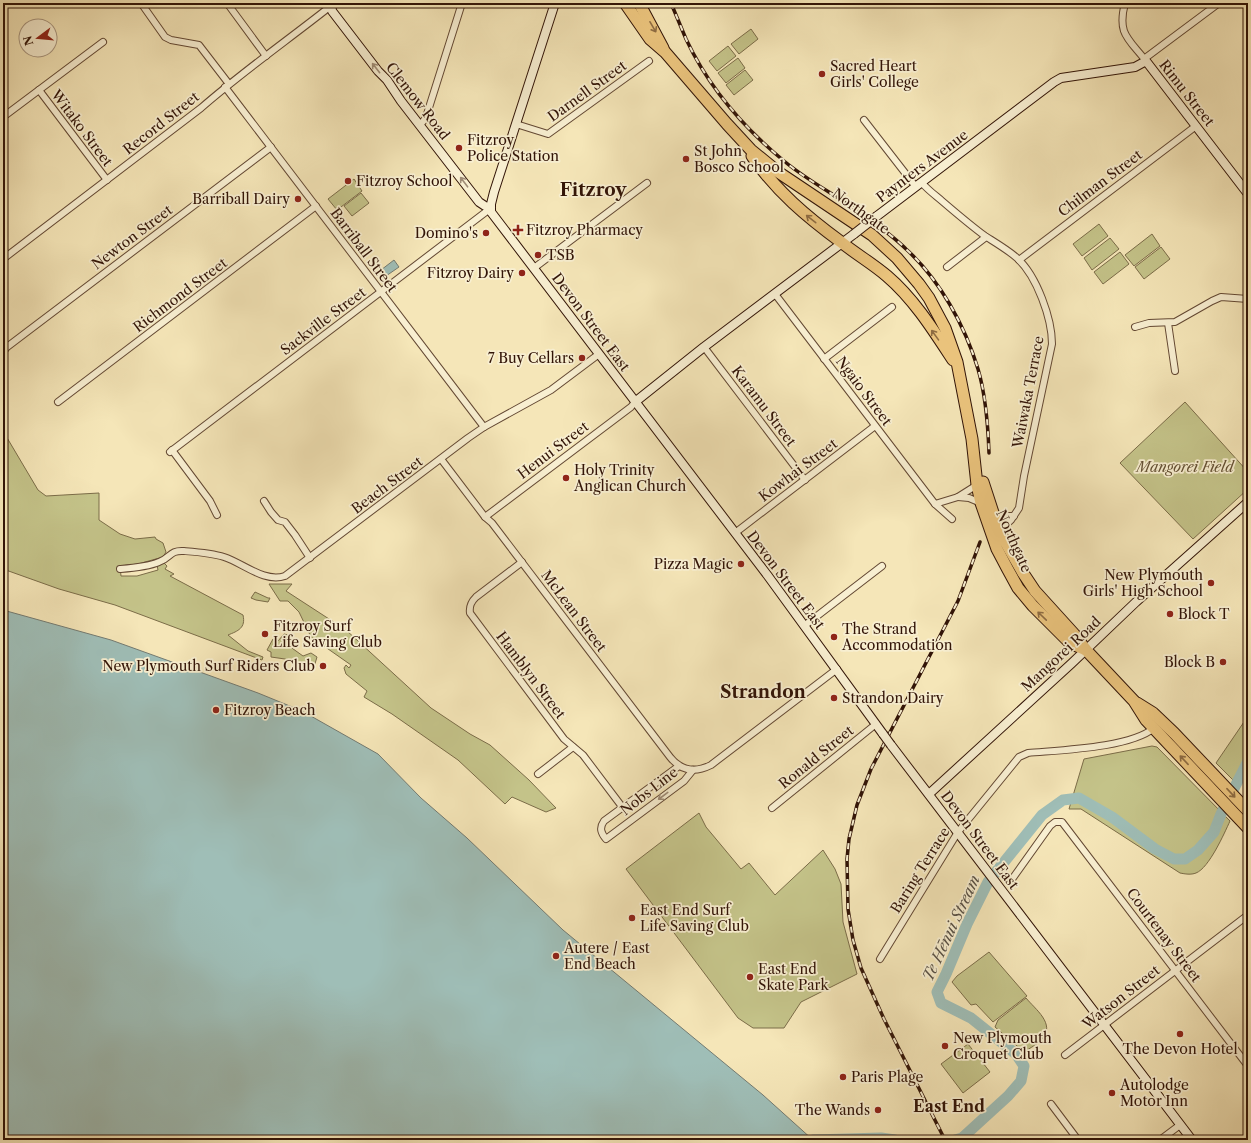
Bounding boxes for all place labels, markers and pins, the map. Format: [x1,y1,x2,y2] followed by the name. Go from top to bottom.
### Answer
[830,57,919,91] place label: Sacred Heart Girls' College
[817,69,827,79] marker: Sacred Heart Girls' College
[467,131,559,165] place label: Fitzroy Police Station
[694,142,784,176] place label: St John Bosco School
[454,143,464,153] marker: Fitzroy Police Station
[681,154,691,164] marker: St John Bosco School
[356,172,452,190] place label: Fitzroy School
[343,176,353,186] marker: Fitzroy School
[192,190,290,208] place label: Barriball Dairy
[293,194,303,204] marker: Barriball Dairy
[526,221,643,239] place label: Fitzroy Pharmacy
[415,224,478,242] place label: Domino's
[513,225,523,235] marker: Fitzroy Pharmacy
[481,228,491,238] marker: Domino's
[546,246,575,264] place label: TSB
[533,250,543,260] marker: TSB
[427,264,514,282] place label: Fitzroy Dairy
[517,268,527,278] marker: Fitzroy Dairy
[488,349,574,367] place label: 7 Buy Cellars
[577,353,587,363] marker: 7 Buy Cellars
[573,461,686,495] place label: Holy Trinity Anglican Church
[561,473,571,483] marker: Holy Trinity Anglican Church
[654,555,733,573] place label: Pizza Magic
[736,559,746,569] marker: Pizza Magic
[1083,566,1203,600] place label: New Plymouth Girls' High School
[1206,578,1216,588] marker: New Plymouth Girls' High School
[1178,605,1230,623] place label: Block T
[1165,609,1175,619] marker: Block T
[273,617,382,651] place label: Fitzroy Surf Life Saving Club
[841,620,953,654] place label: The Strand Accommodation
[260,629,270,639] marker: Fitzroy Surf Life Saving Club
[829,632,839,642] marker: The Strand Accommodation
[1164,653,1215,671] place label: Block B
[102,657,315,675] place label: New Plymouth Surf Riders Club
[1218,657,1228,667] marker: Block B
[318,661,328,671] marker: New Plymouth Surf Riders Club
[842,689,944,707] place label: Strandon Dairy
[829,693,839,703] marker: Strandon Dairy
[224,701,316,719] place label: Fitzroy Beach
[211,705,221,715] marker: Fitzroy Beach
[640,901,749,935] place label: East End Surf Life Saving Club
[627,913,637,923] marker: East End Surf Life Saving Club
[563,939,650,973] place label: Autere / East End Beach
[551,951,561,961] marker: Autere / East End Beach
[758,960,829,994] place label: East End Skate Park
[745,972,755,982] marker: East End Skate Park
[953,1029,1052,1063] place label: New Plymouth Croquet Club
[1175,1029,1185,1039] marker: The Devon Hotel
[1122,1040,1238,1058] place label: The Devon Hotel
[940,1041,950,1051] marker: New Plymouth Croquet Club
[851,1068,924,1086] place label: Paris Plage
[838,1072,848,1082] marker: Paris Plage
[1119,1076,1189,1110] place label: Autolodge Motor Inn
[1107,1088,1117,1098] marker: Autolodge Motor Inn
[795,1101,870,1119] place label: The Wands
[873,1105,883,1115] marker: The Wands

